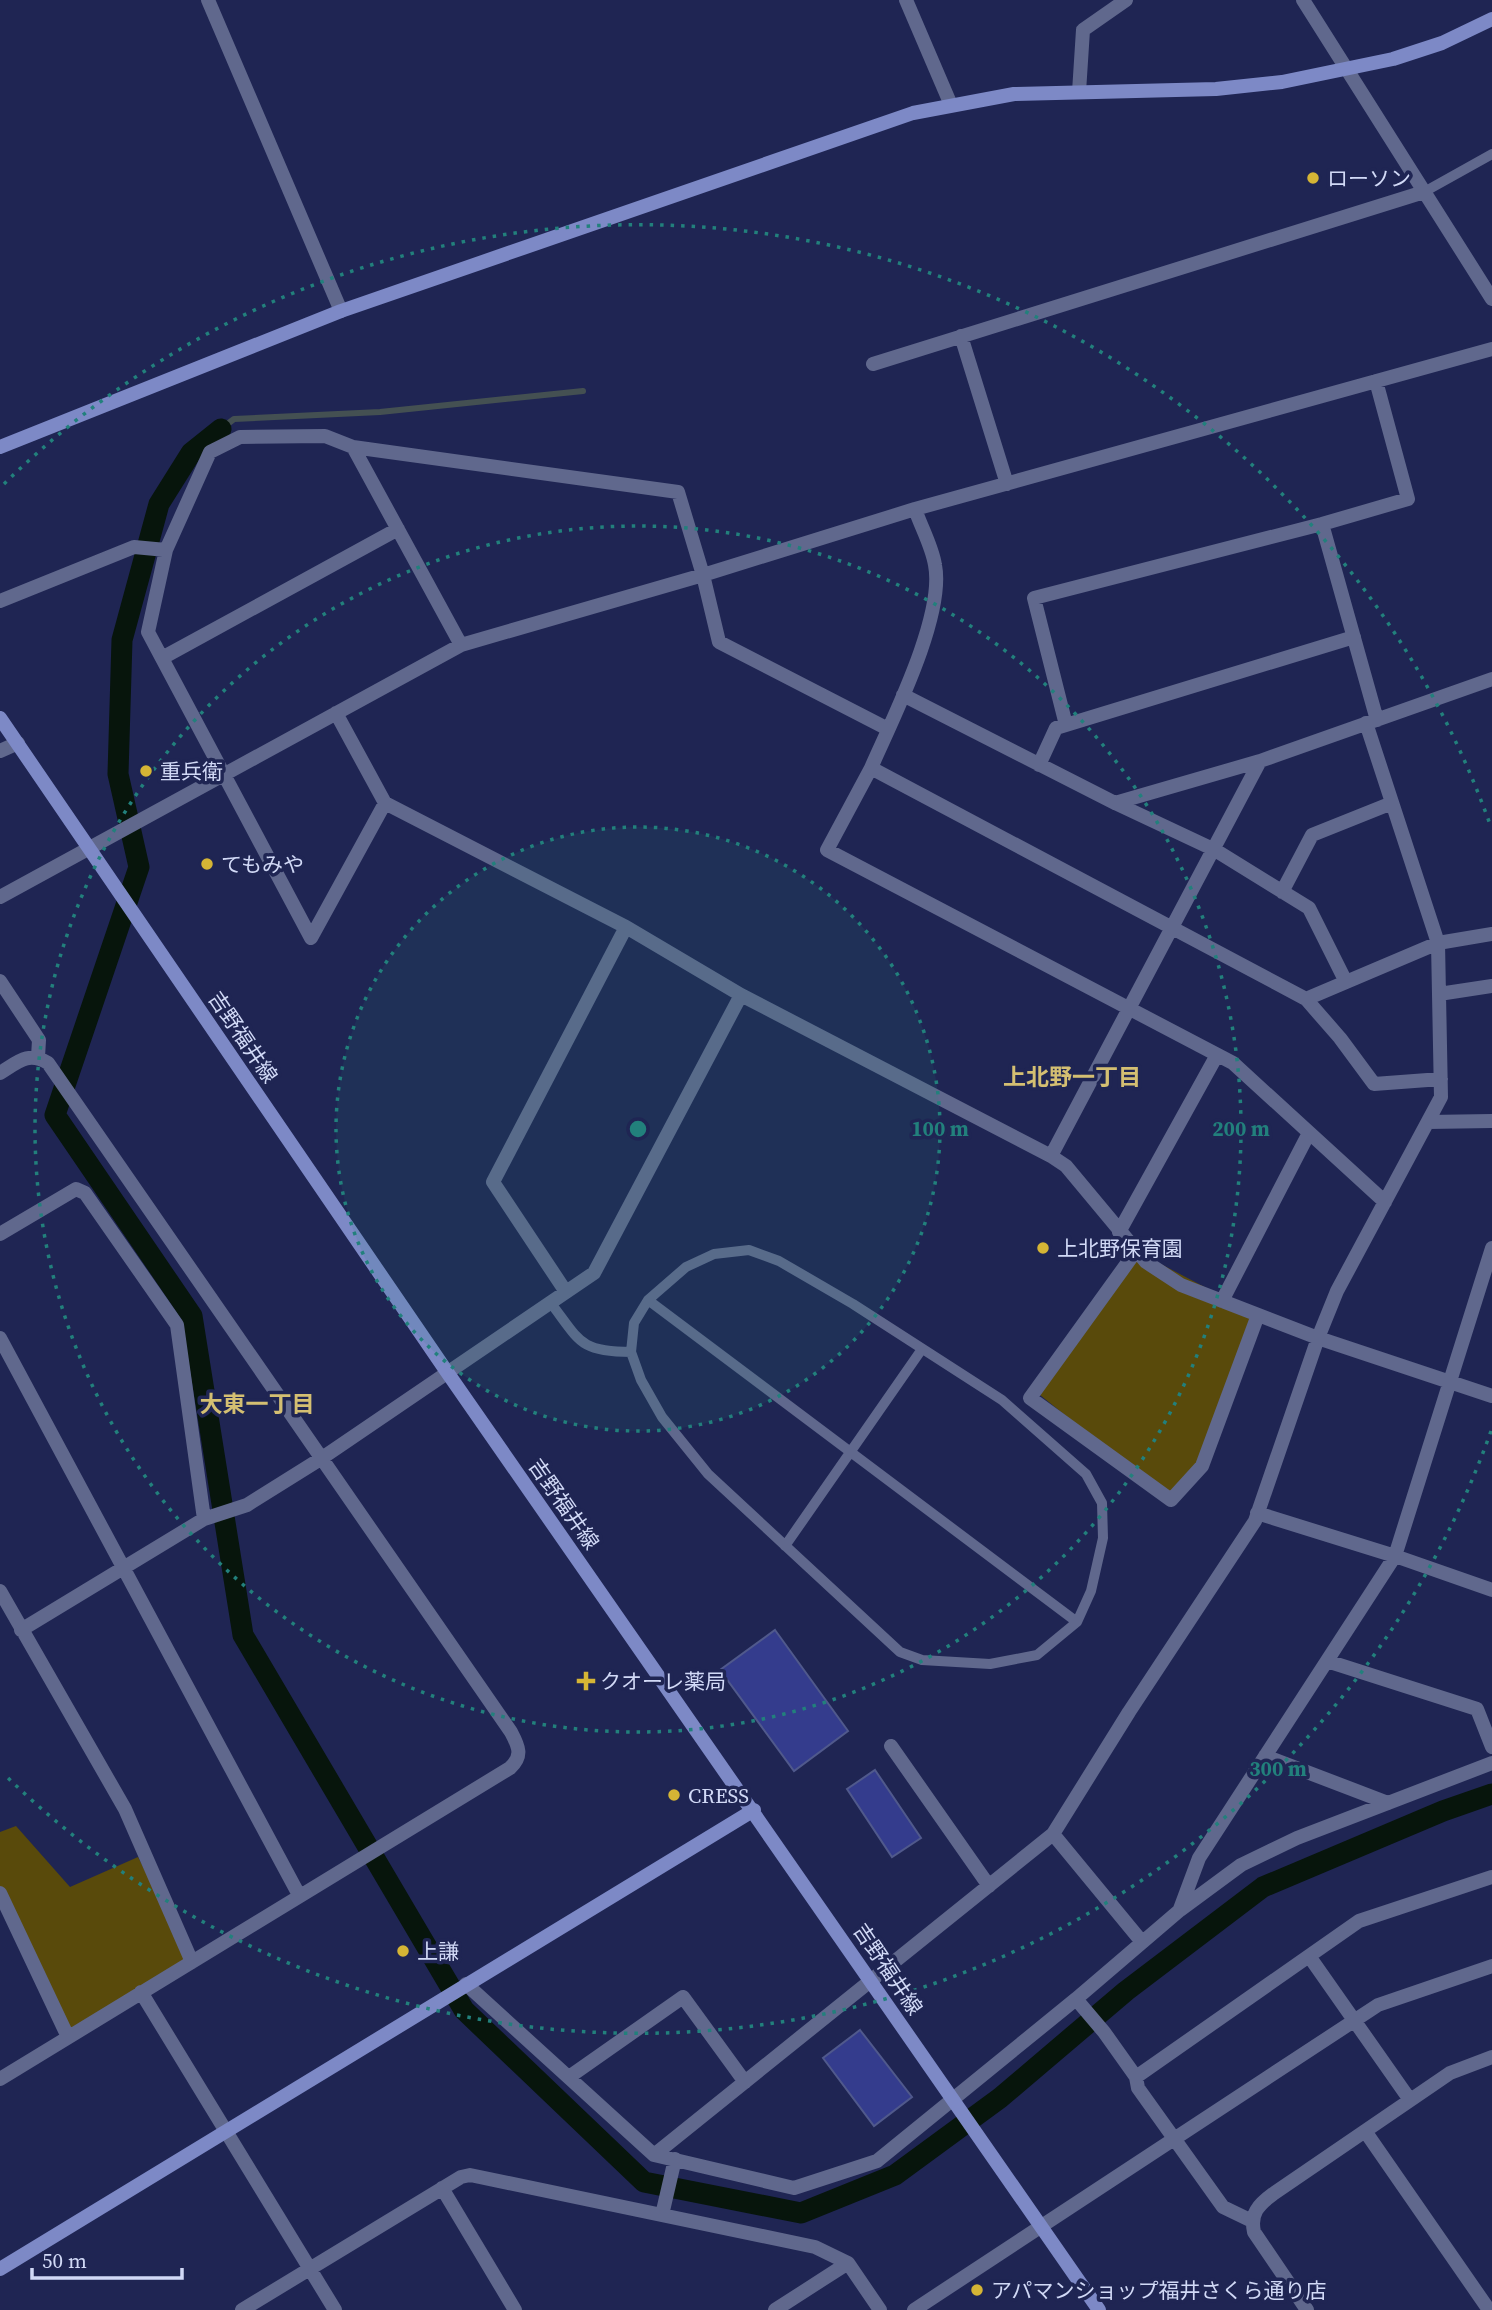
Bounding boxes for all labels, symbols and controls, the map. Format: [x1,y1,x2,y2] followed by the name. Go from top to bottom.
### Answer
[1327,164,1411,193] place label: ローソン
[1305,170,1321,186] marker: ローソン
[160,757,223,786] place label: 重兵衛
[138,763,154,779] marker: 重兵衛
[221,850,304,879] place label: てもみや
[199,856,215,872] marker: てもみや
[202,985,284,1089] street label: 吉野福井線
[1003,1061,1141,1093] district label: 上北野一丁目
[911,1114,969,1143] text: 100 m
[1212,1114,1270,1143] text: 200 m
[626,1117,650,1141] centre of rings
[1057,1234,1183,1263] place label: 上北野保育園
[1035,1240,1051,1256] marker: 上北野保育園
[200,1388,315,1420] district label: 大東一丁目
[522,1453,606,1555] street label: 吉野福井線
[600,1667,726,1696] place label: クオーレ薬局
[578,1673,594,1689] marker: クオーレ薬局
[1249,1754,1307,1783] text: 300 m
[688,1781,749,1810] place label: CRESS
[666,1787,682,1803] marker: CRESS
[847,1917,929,2021] street label: 吉野福井線
[417,1937,459,1966] place label: 上謙
[395,1943,411,1959] marker: 上謙
[32,2236,182,2280] scale bar
[42,2246,87,2275] text: 50 m
[991,2276,1327,2305] place label: アパマンショップ福井さくら通り店
[969,2282,985,2298] marker: アパマンショップ福井さくら通り店

